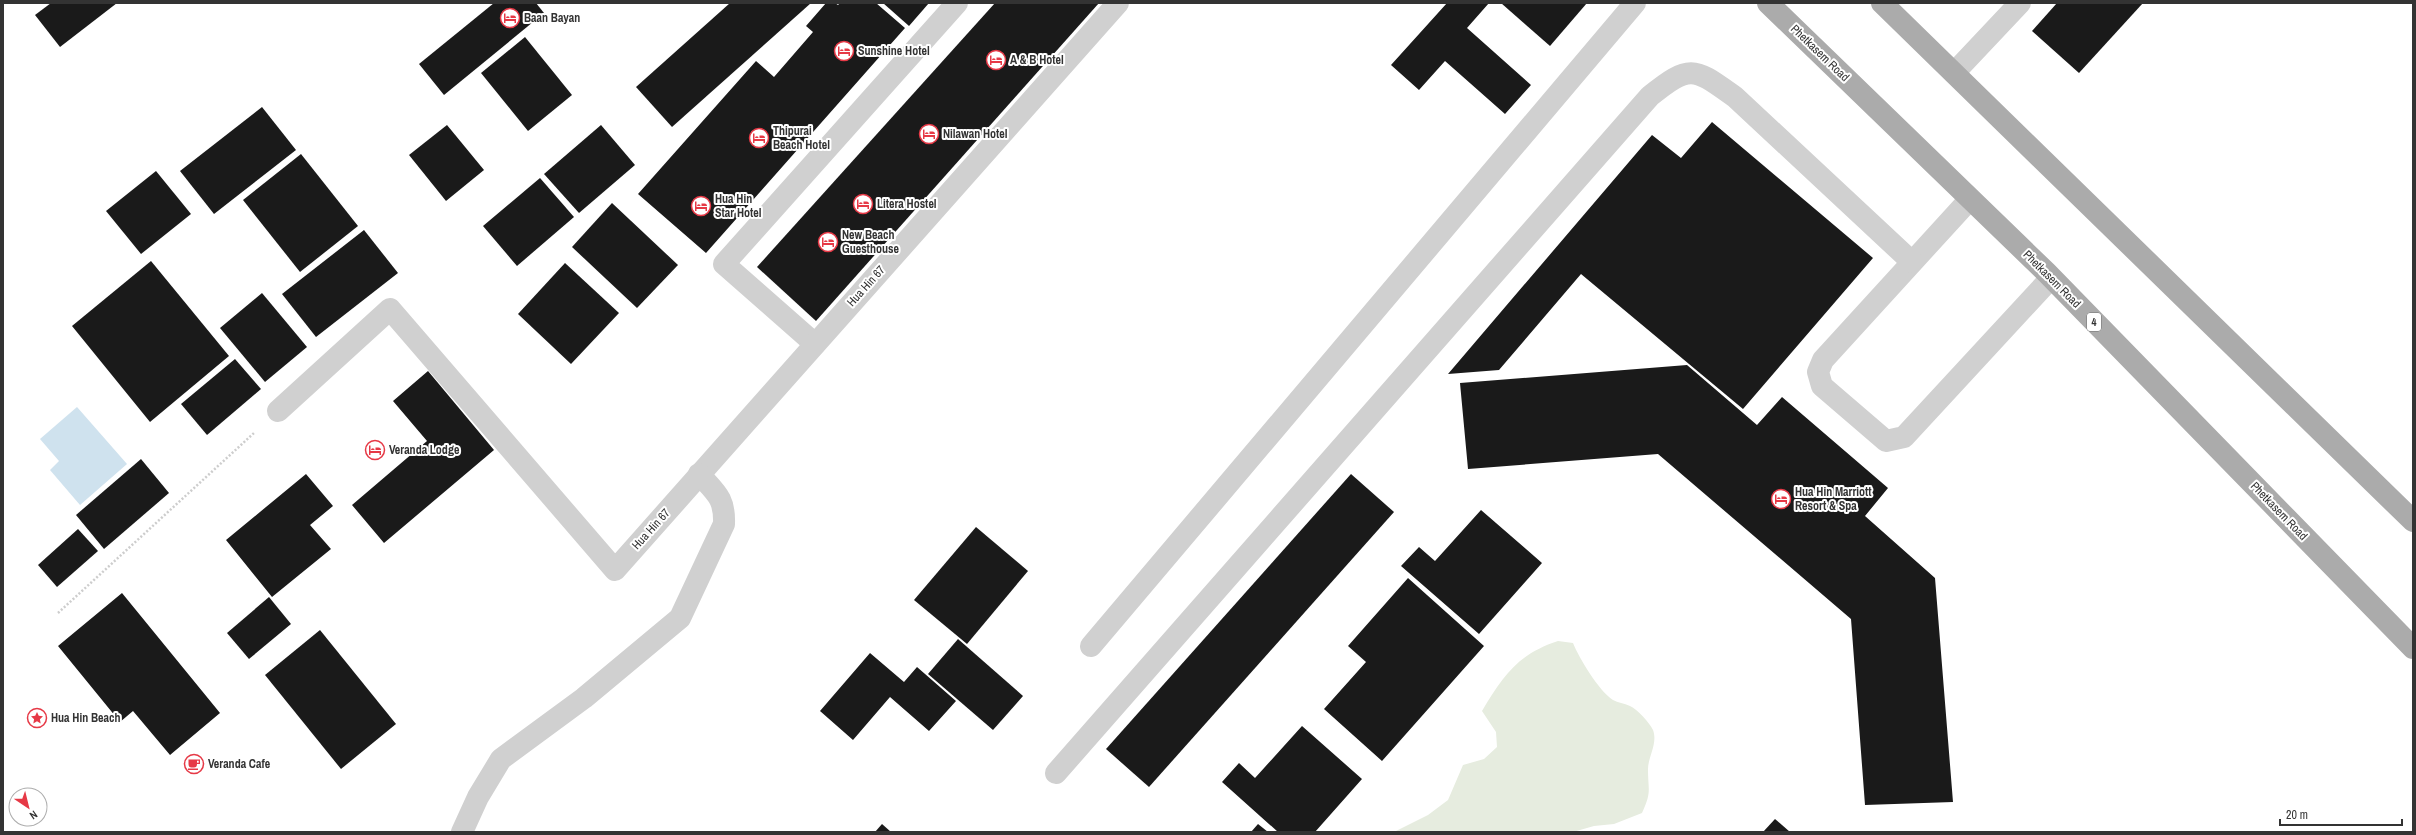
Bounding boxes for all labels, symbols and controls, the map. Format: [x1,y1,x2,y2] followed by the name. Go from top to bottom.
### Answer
[499,7,521,29] hotel icon: Baan Bayan
[524,10,580,26] place label: Baan Bayan
[1787,21,1853,85] street label: Phetkasem Road
[833,40,855,62] hotel icon: Sunshine Hotel
[858,43,930,59] place label: Sunshine Hotel
[985,49,1007,71] hotel icon: A & B Hotel
[1010,52,1064,68] place label: A & B Hotel
[773,123,830,153] place label: Thipurai Beach Hotel
[918,123,940,145] hotel icon: Nilawan Hotel
[943,126,1008,142] place label: Nilawan Hotel
[748,127,770,149] hotel icon: Thipurai Beach Hotel
[715,191,762,221] place label: Hua Hin Star Hotel
[852,193,874,215] hotel icon: Litera Hostel
[690,195,712,217] hotel icon: Hua Hin Star Hotel
[877,196,937,212] place label: Litera Hostel
[842,227,899,257] place label: New Beach Guesthouse
[817,231,839,253] hotel icon: New Beach Guesthouse
[2020,247,2084,311] street label: Phetkasem Road
[843,262,889,310] street label: Hua Hin 67
[2087,313,2101,331] road number: 4
[364,439,386,461] hotel icon: Veranda Lodge
[389,442,460,458] place label: Veranda Lodge
[2247,478,2311,544] street label: Phetkasem Road
[1795,484,1872,514] place label: Hua Hin Marriott Resort & Spa
[1770,488,1792,510] hotel icon: Hua Hin Marriott Resort & Spa
[628,505,674,553] street label: Hua Hin 67
[26,707,48,729] place icon: Hua Hin Beach
[51,710,120,726] place label: Hua Hin Beach
[183,753,205,775] cafe icon: Veranda Cafe
[208,756,271,772] place label: Veranda Cafe
[8,787,48,827] north arrow
[2280,801,2402,827] scale bar
[2286,807,2308,823] text: 20 m
[27,808,40,823] text: N

